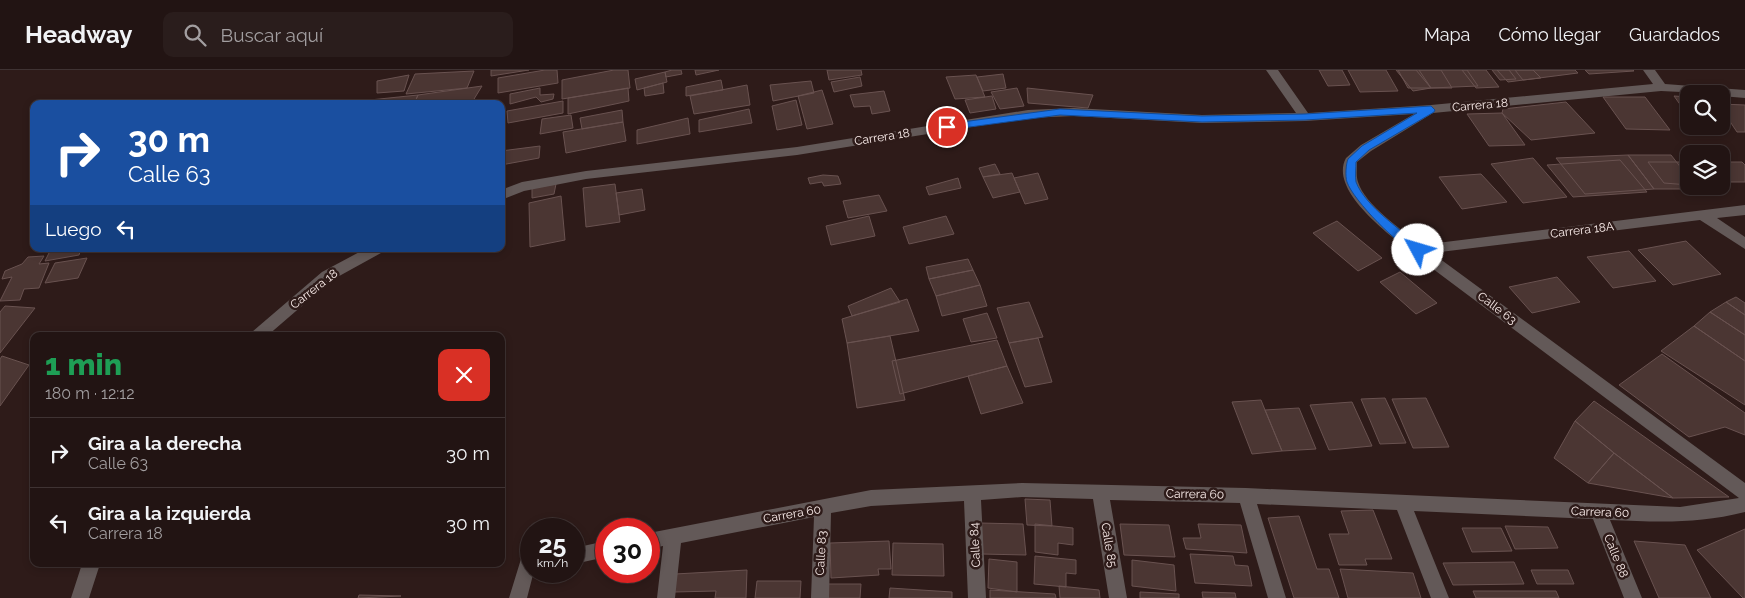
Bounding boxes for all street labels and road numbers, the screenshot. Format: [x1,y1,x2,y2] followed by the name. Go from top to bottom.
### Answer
[1451,96,1509,114] street label: Carrera 18
[853,126,911,148] street label: Carrera 18
[1549,219,1615,241] street label: Carrera 18A
[288,266,340,312] street label: Carrera 18
[1475,289,1519,327] street label: Calle 63
[1166,486,1224,502] street label: Carrera 60
[762,502,822,526] street label: Carrera 60
[1571,504,1629,520] street label: Carrera 60
[967,522,983,568] street label: Calle 84
[1098,522,1120,569] street label: Calle 85
[813,530,829,576] street label: Calle 83
[1601,532,1631,580] street label: Calle 88

